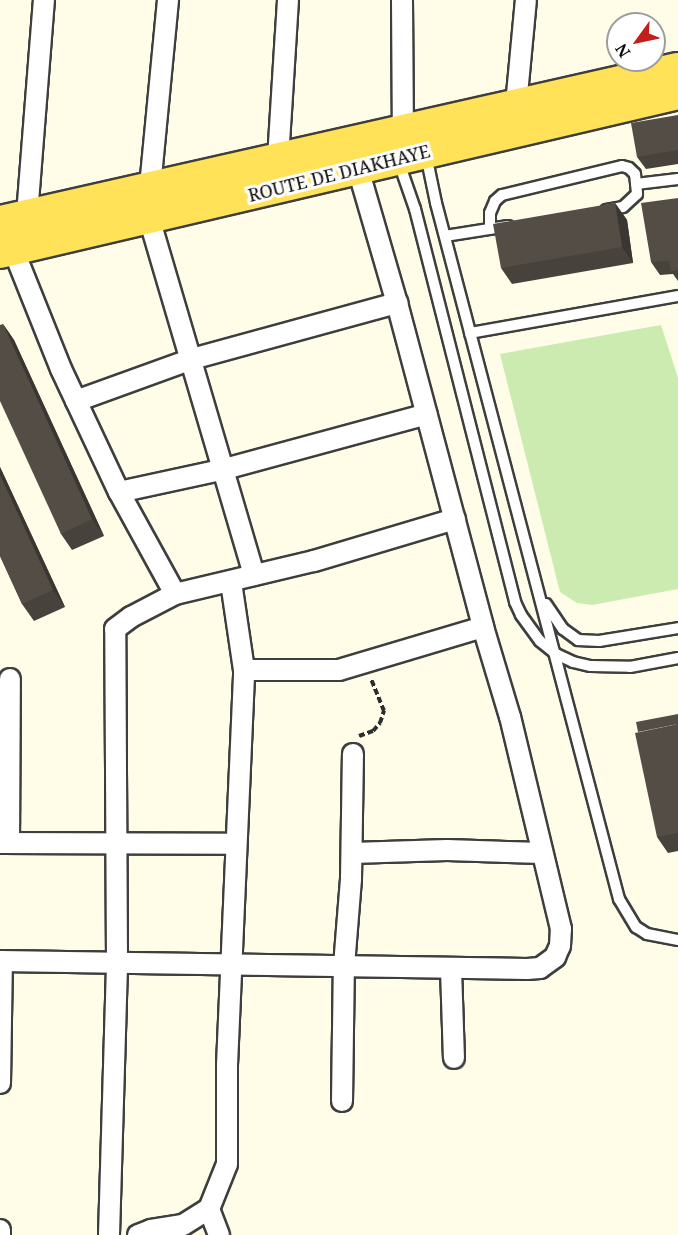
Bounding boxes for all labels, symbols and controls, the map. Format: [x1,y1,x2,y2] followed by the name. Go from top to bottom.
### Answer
[606,12,666,72] north arrow
[610,39,635,62] text: N
[246,140,432,206] street label: ROUTE DE DIAKHAYE

